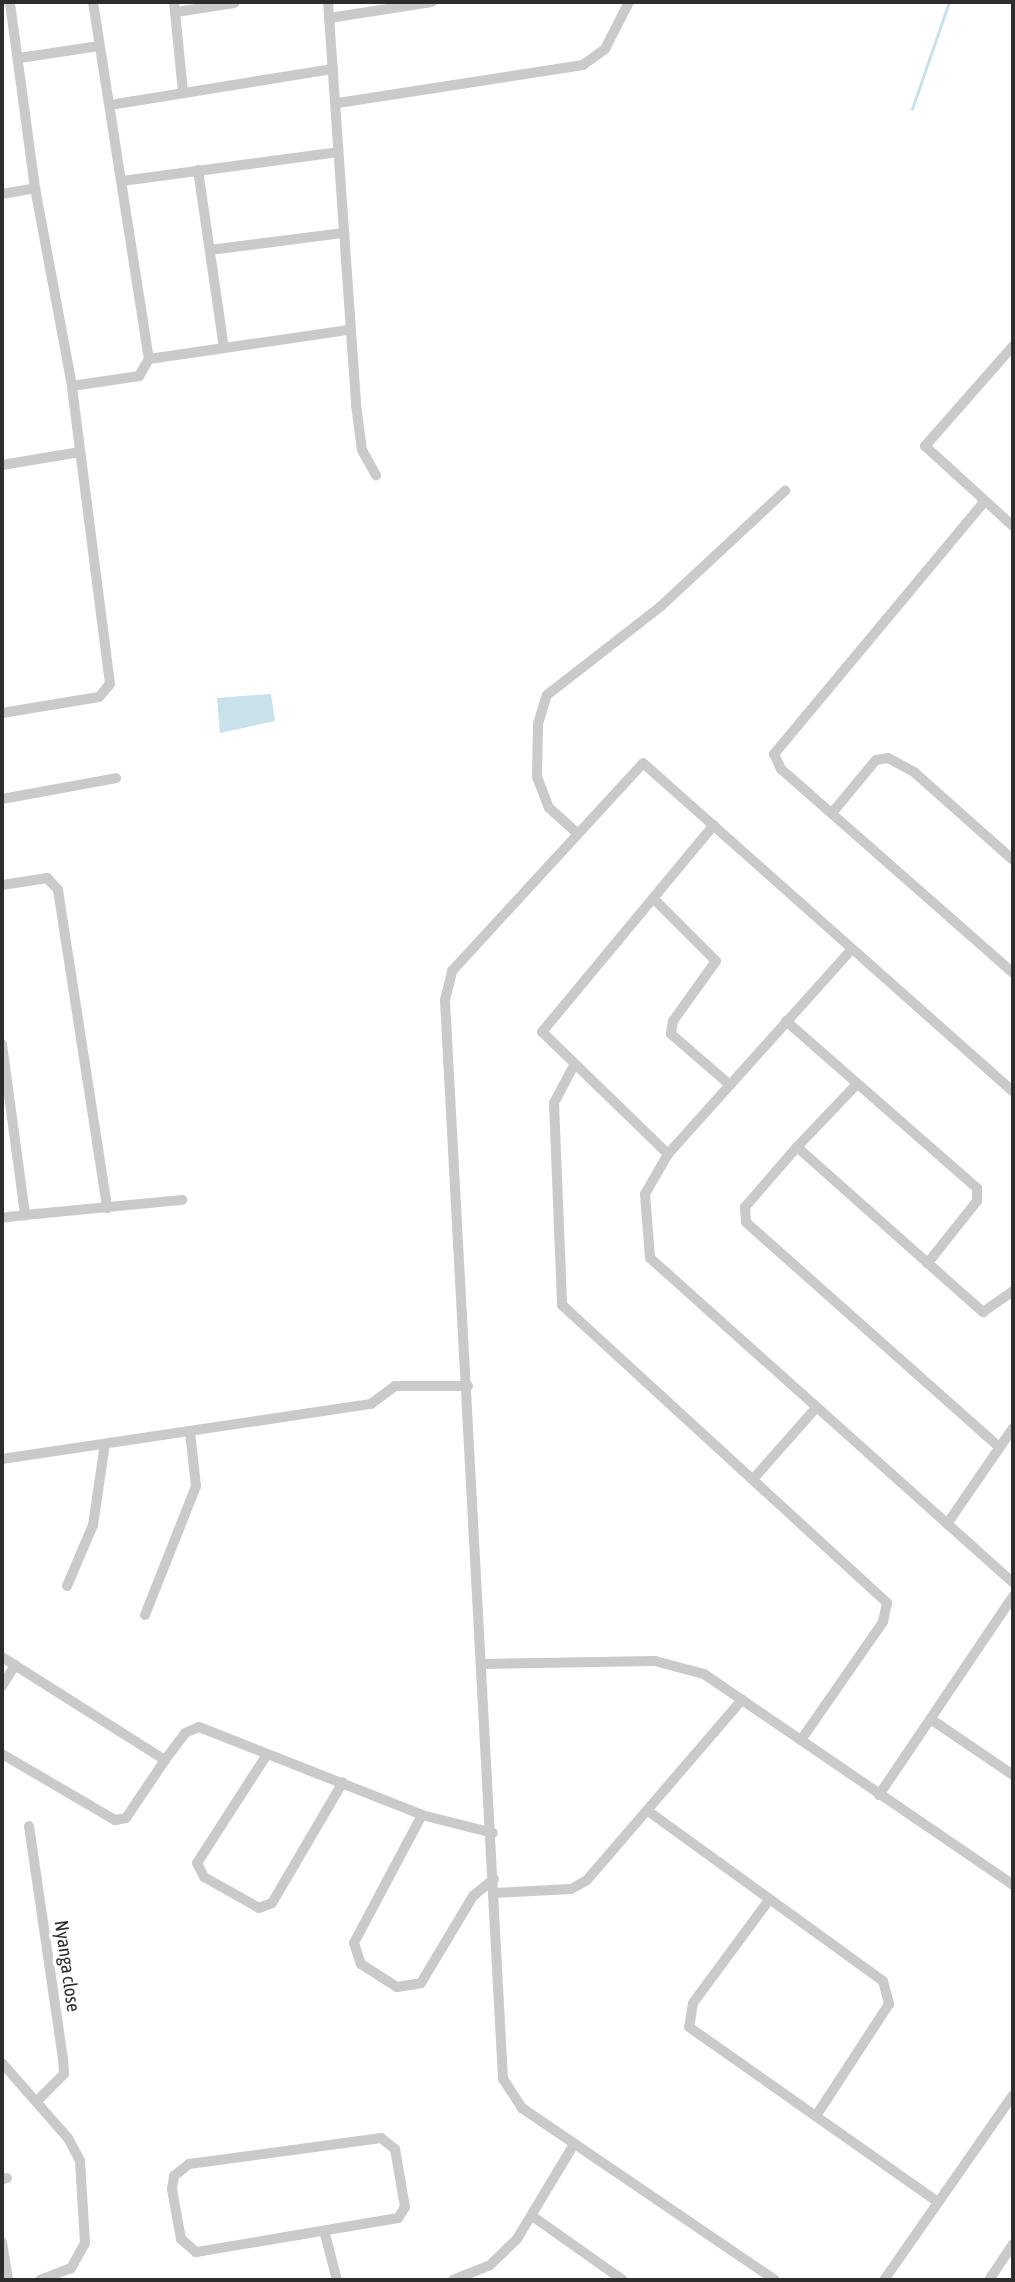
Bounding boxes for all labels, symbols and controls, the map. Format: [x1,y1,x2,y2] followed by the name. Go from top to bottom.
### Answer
[49,1919,85,2013] street label: Nyanga close

